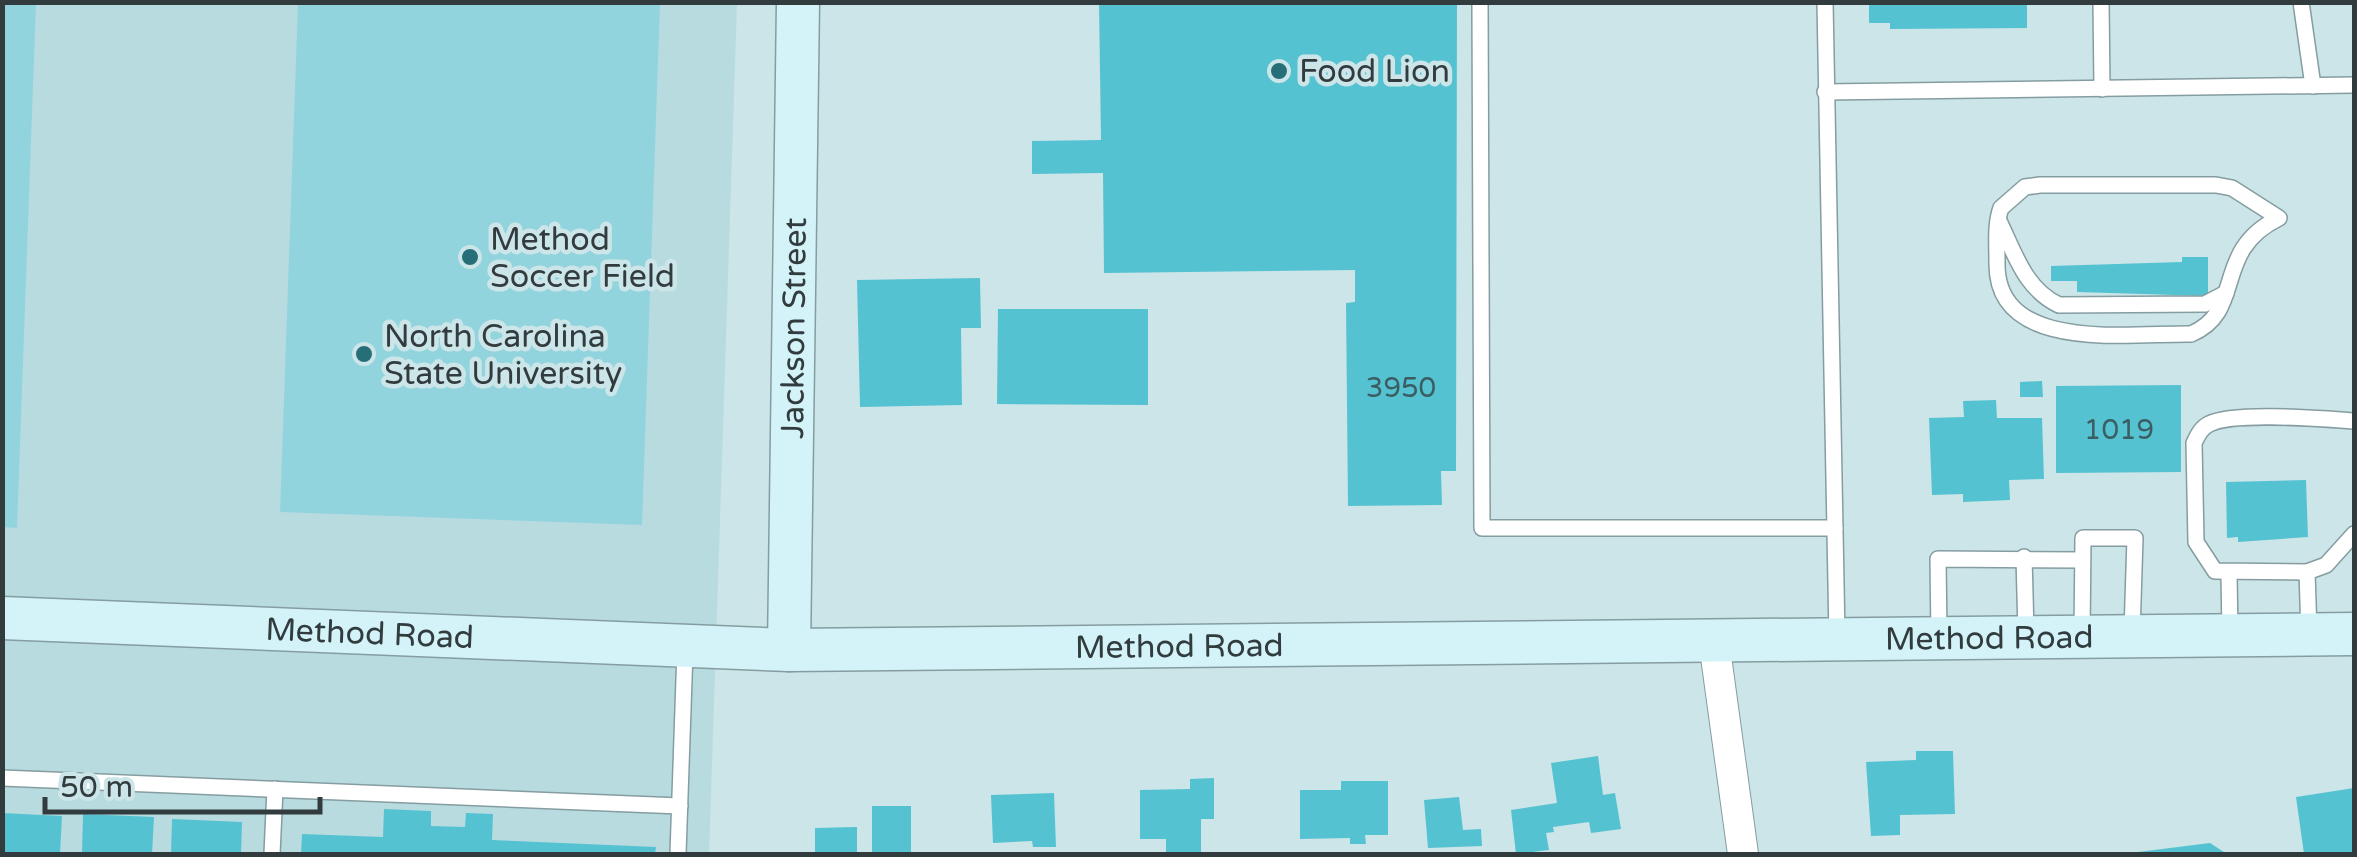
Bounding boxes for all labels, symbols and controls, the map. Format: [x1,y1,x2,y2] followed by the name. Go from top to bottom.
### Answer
[1299,53,1450,91] place label: Food Lion
[1268,60,1290,82] marker: Food Lion
[774,217,815,439] street label: Jackson Street
[490,221,675,296] place label: Method Soccer Field
[459,246,481,268] marker: Method Soccer Field
[384,318,622,393] place label: North Carolina State University
[353,343,375,365] marker: North Carolina State University
[1366,371,1436,405] house number: 3950
[2084,413,2154,447] house number: 1019
[265,611,475,657] street label: Method Road
[1885,619,2094,659] street label: Method Road
[1075,627,1284,667] street label: Method Road
[45,752,320,814] scale bar
[60,769,133,806] text: 50 m

